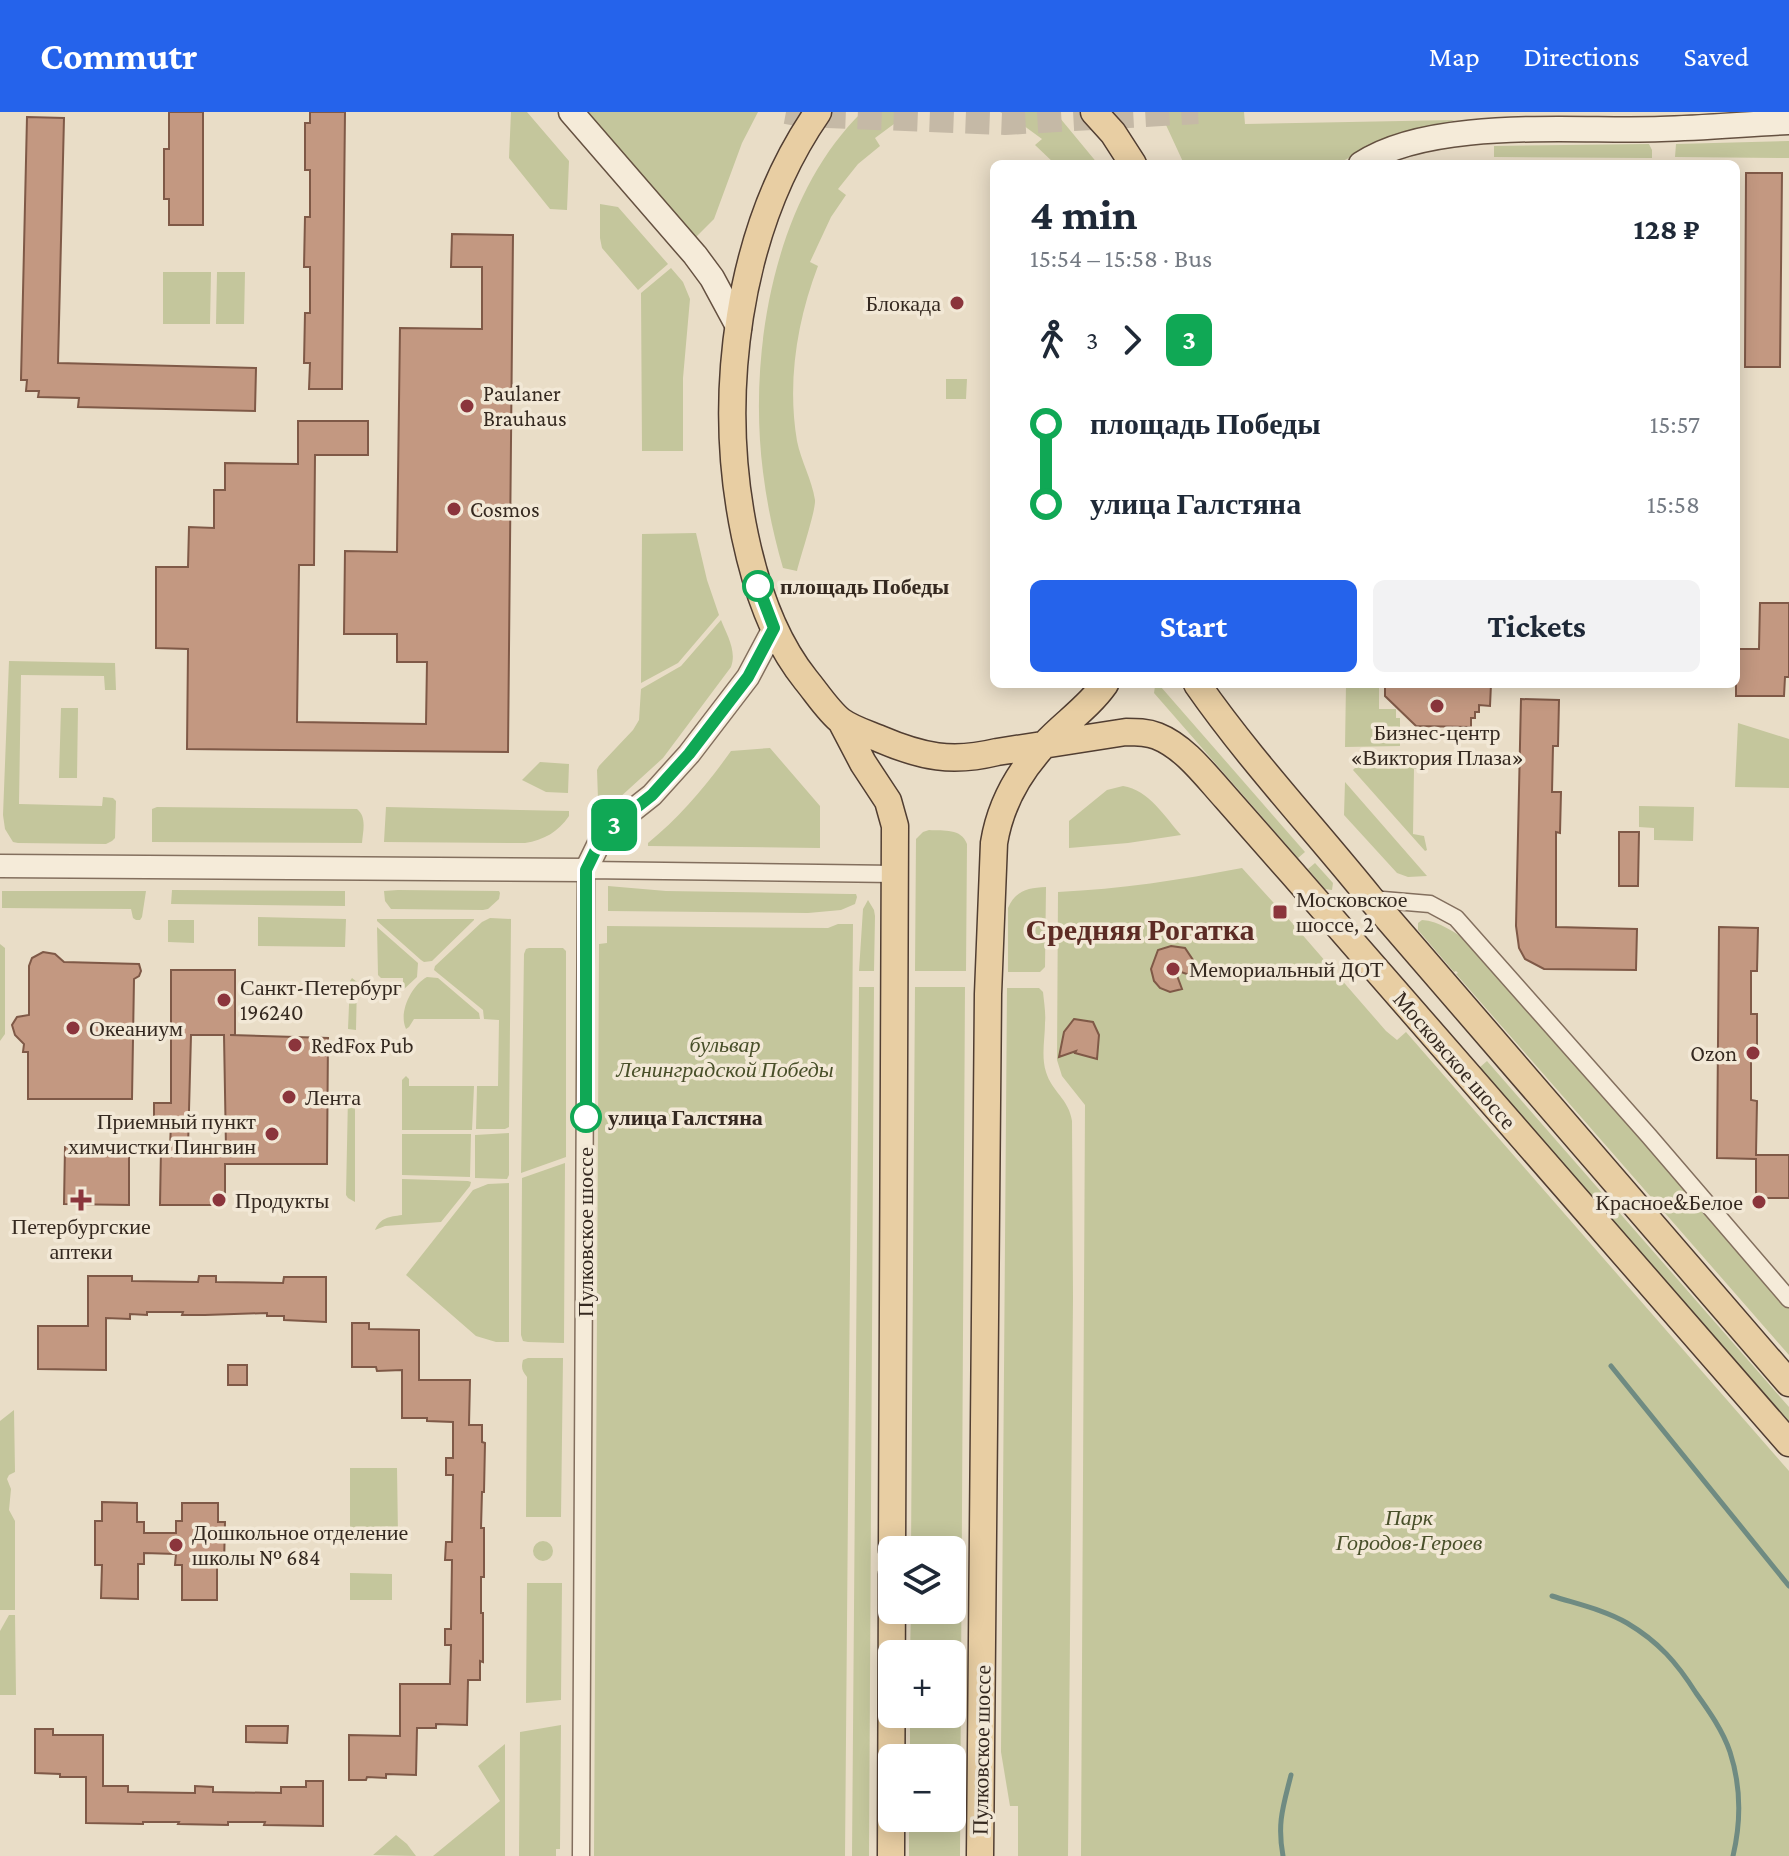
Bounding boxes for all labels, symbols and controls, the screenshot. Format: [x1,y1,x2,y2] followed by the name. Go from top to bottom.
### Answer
[40,35,198,77] text: Commutr
[1429,41,1480,72] text: Map
[1524,41,1639,72] text: Directions
[1683,41,1749,72] text: Saved
[1030,190,1137,238] text: 4 min
[1634,212,1700,245] text: 128 ₽
[1030,244,1212,273] text: 15:54 – 15:58 · Bus
[866,291,941,316] place label: Блокада
[948,294,966,312] marker: Блокада
[1030,318,1074,362] icon: walk
[1110,318,1154,362] icon: forward
[1182,324,1196,355] text: 3
[1086,326,1098,355] text: 3
[483,381,567,431] place label: Paulaner Brauhaus
[458,397,476,415] marker: Paulaner Brauhaus
[1090,407,1321,440] text: площадь Победы
[1650,410,1700,439] text: 15:57
[1090,487,1301,520] text: улица Галстяна
[1647,490,1700,519] text: 15:58
[470,497,540,522] place label: Cosmos
[445,500,463,518] marker: Cosmos
[743,571,773,601] marker: площадь Победы
[780,574,949,599] place label: площадь Победы
[1030,580,1357,672] button: Start
[1373,580,1700,672] button: Tickets
[1428,697,1446,715] marker: Бизнес-центр «Виктория Плаза»
[1350,720,1524,770] place label: Бизнес-центр «Виктория Плаза»
[588,799,640,851] line badge: 3
[607,809,621,840] text: 3
[1296,887,1408,937] place label: Московское шоссе, 2
[1271,903,1289,921] marker: Московское шоссе, 2
[1026,913,1254,946] district label: Средняя Рогатка
[1189,957,1384,982] place label: Мемориальный ДОТ
[1164,960,1182,978] marker: Мемориальный ДОТ
[240,975,402,1025] place label: Санкт-Петербург 196240
[1388,987,1521,1134] street label: Московское шоссе
[215,991,233,1009] marker: Санкт-Петербург 196240
[89,1016,183,1041] place label: Океаниум
[64,1019,82,1037] marker: Океаниум
[615,1032,834,1082] park label: бульвар Ленинградской Победы
[311,1033,414,1058] place label: RedFox Pub
[286,1036,304,1054] marker: RedFox Pub
[1690,1041,1737,1066] place label: Ozon
[1744,1044,1762,1062] marker: Ozon
[305,1085,361,1110] place label: Лента
[280,1088,298,1106] marker: Лента
[571,1102,601,1132] marker: улица Галстяна
[608,1105,763,1130] place label: улица Галстяна
[68,1109,256,1159] place label: Приемный пункт химчистки Пингвин
[263,1125,281,1143] marker: Приемный пункт химчистки Пингвин
[573,1147,598,1317] street label: Пулковское шоссе
[235,1188,329,1213] place label: Продукты
[1595,1190,1743,1215] place label: Красное&Белое
[72,1191,90,1209] marker: Петербургские аптеки
[210,1191,228,1209] marker: Продукты
[1750,1193,1768,1211] marker: Красное&Белое
[11,1214,151,1264] place label: Петербургские аптеки
[1335,1505,1483,1555] park label: Парк Городов-Героев
[192,1520,408,1570] place label: Дошкольное отделение школы № 684
[167,1536,185,1554] marker: Дошкольное отделение школы № 684
[878,1536,966,1832] map controls
[878,1536,966,1624] button: layers
[878,1640,966,1728] button: +
[968,1665,995,1835] street label: Пулковское шоссе
[878,1744,966,1832] button: −

